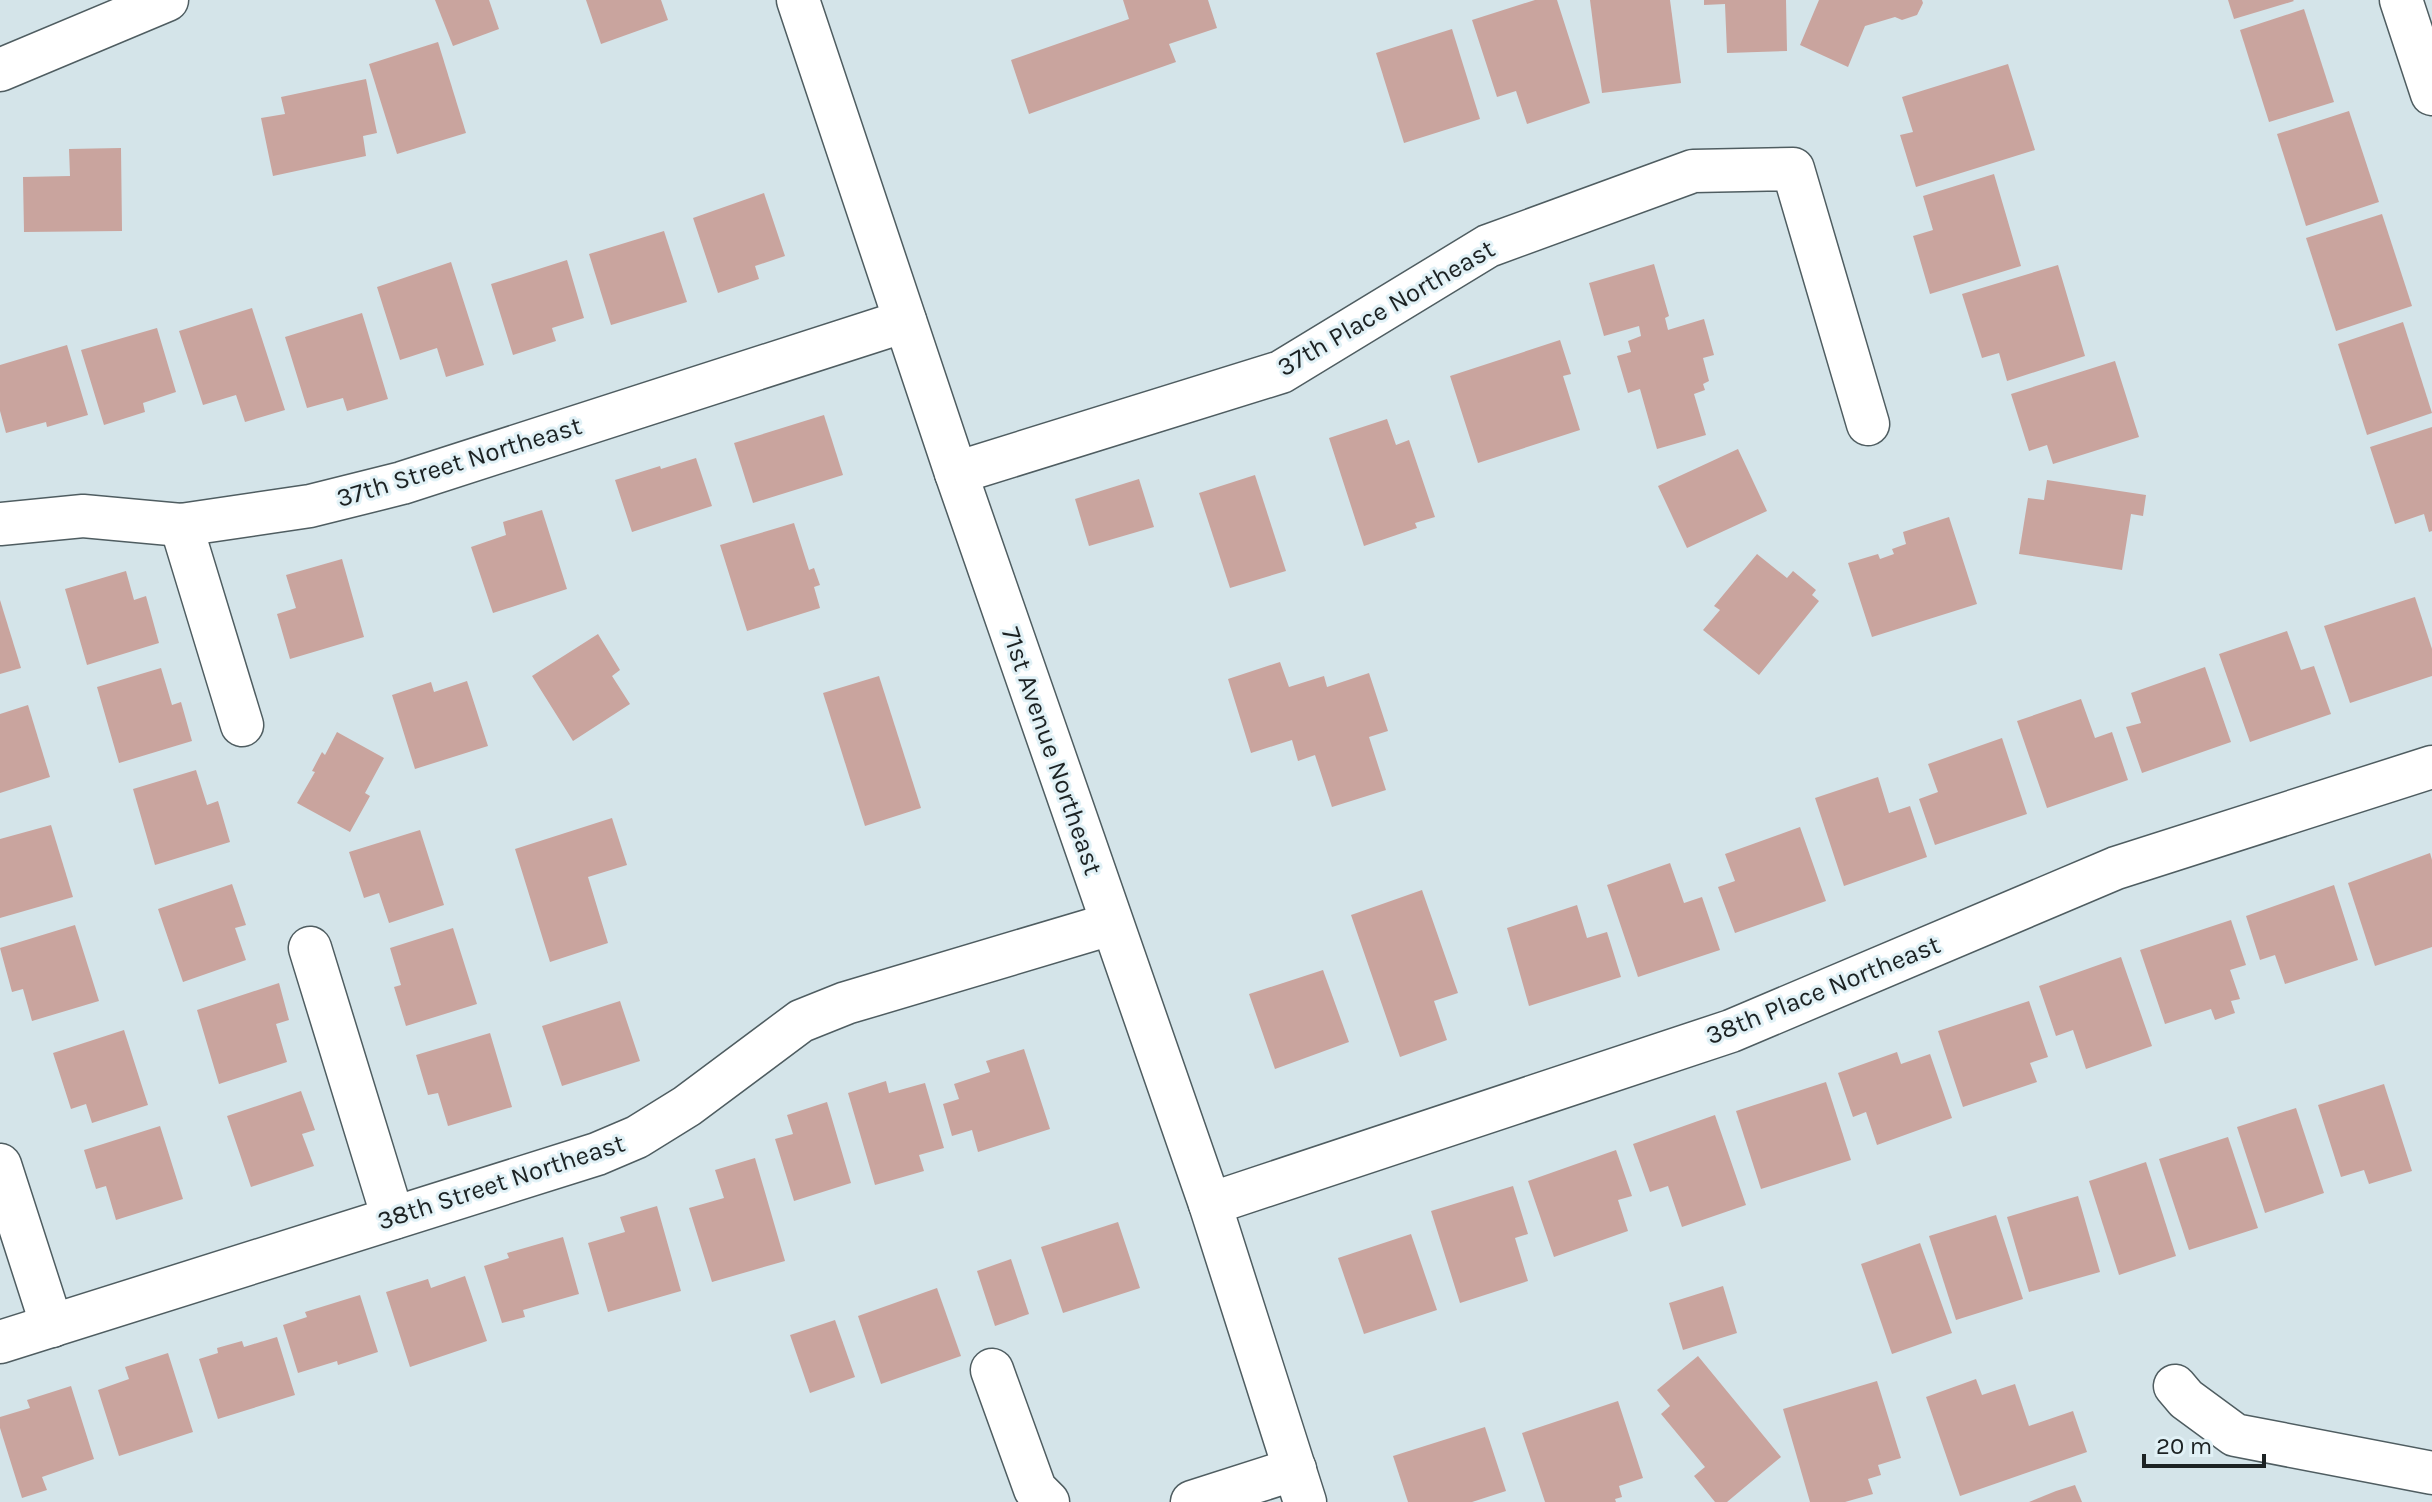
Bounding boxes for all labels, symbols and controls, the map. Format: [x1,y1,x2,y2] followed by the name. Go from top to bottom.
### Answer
[1272,233,1501,383] street label: 37th Place Northeast
[333,410,586,514] street label: 37th Street Northeast
[995,623,1109,879] street label: 71st Avenue Northeast
[1701,929,1945,1051] street label: 38th Place Northeast
[373,1127,629,1237] street label: 38th Street Northeast
[2144,1418,2264,1468] scale bar
[2156,1432,2212,1460] text: 20 m

